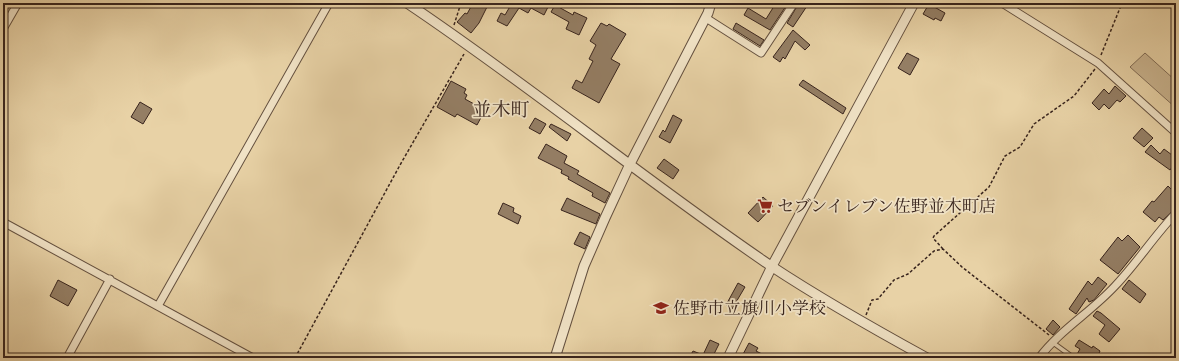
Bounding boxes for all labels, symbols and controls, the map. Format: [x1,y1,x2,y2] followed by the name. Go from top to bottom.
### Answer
[472,98,530,122] district label: 並木町
[777,196,996,217] place label: セブンイレブン佐野並木町店
[756,197,774,215] supermarket icon: セブンイレブン佐野並木町店
[673,298,826,319] place label: 佐野市立旗川小学校
[652,299,670,317] school or university icon: 佐野市立旗川小学校

